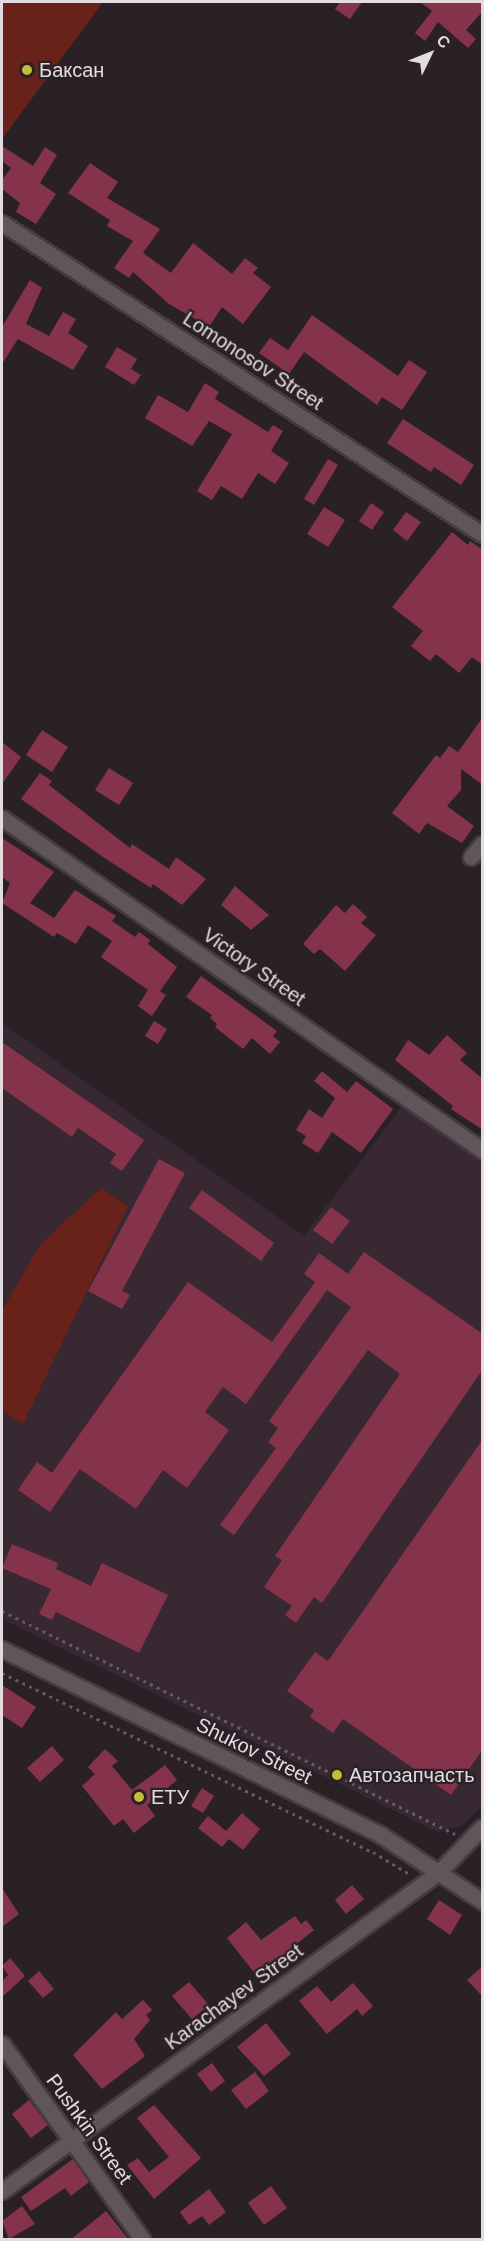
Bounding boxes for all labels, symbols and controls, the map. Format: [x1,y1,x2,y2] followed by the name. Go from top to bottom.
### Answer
[400,24,460,84] north arrow
[433,31,454,51] text: С
[39,58,104,82] place label: Баксан
[20,63,34,77] marker: Баксан
[178,307,328,415] street label: Lomonosov Street
[198,923,310,1011] street label: Victory Street
[192,1713,316,1789] street label: Shukov Street
[349,1763,475,1787] place label: Автозапчасть
[330,1768,344,1782] marker: Автозапчасть
[151,1785,189,1809] place label: ЕТУ
[132,1790,146,1804] marker: ЕТУ
[160,1939,308,2055] street label: Karachayev Street
[41,2069,137,2189] street label: Pushkin Street

